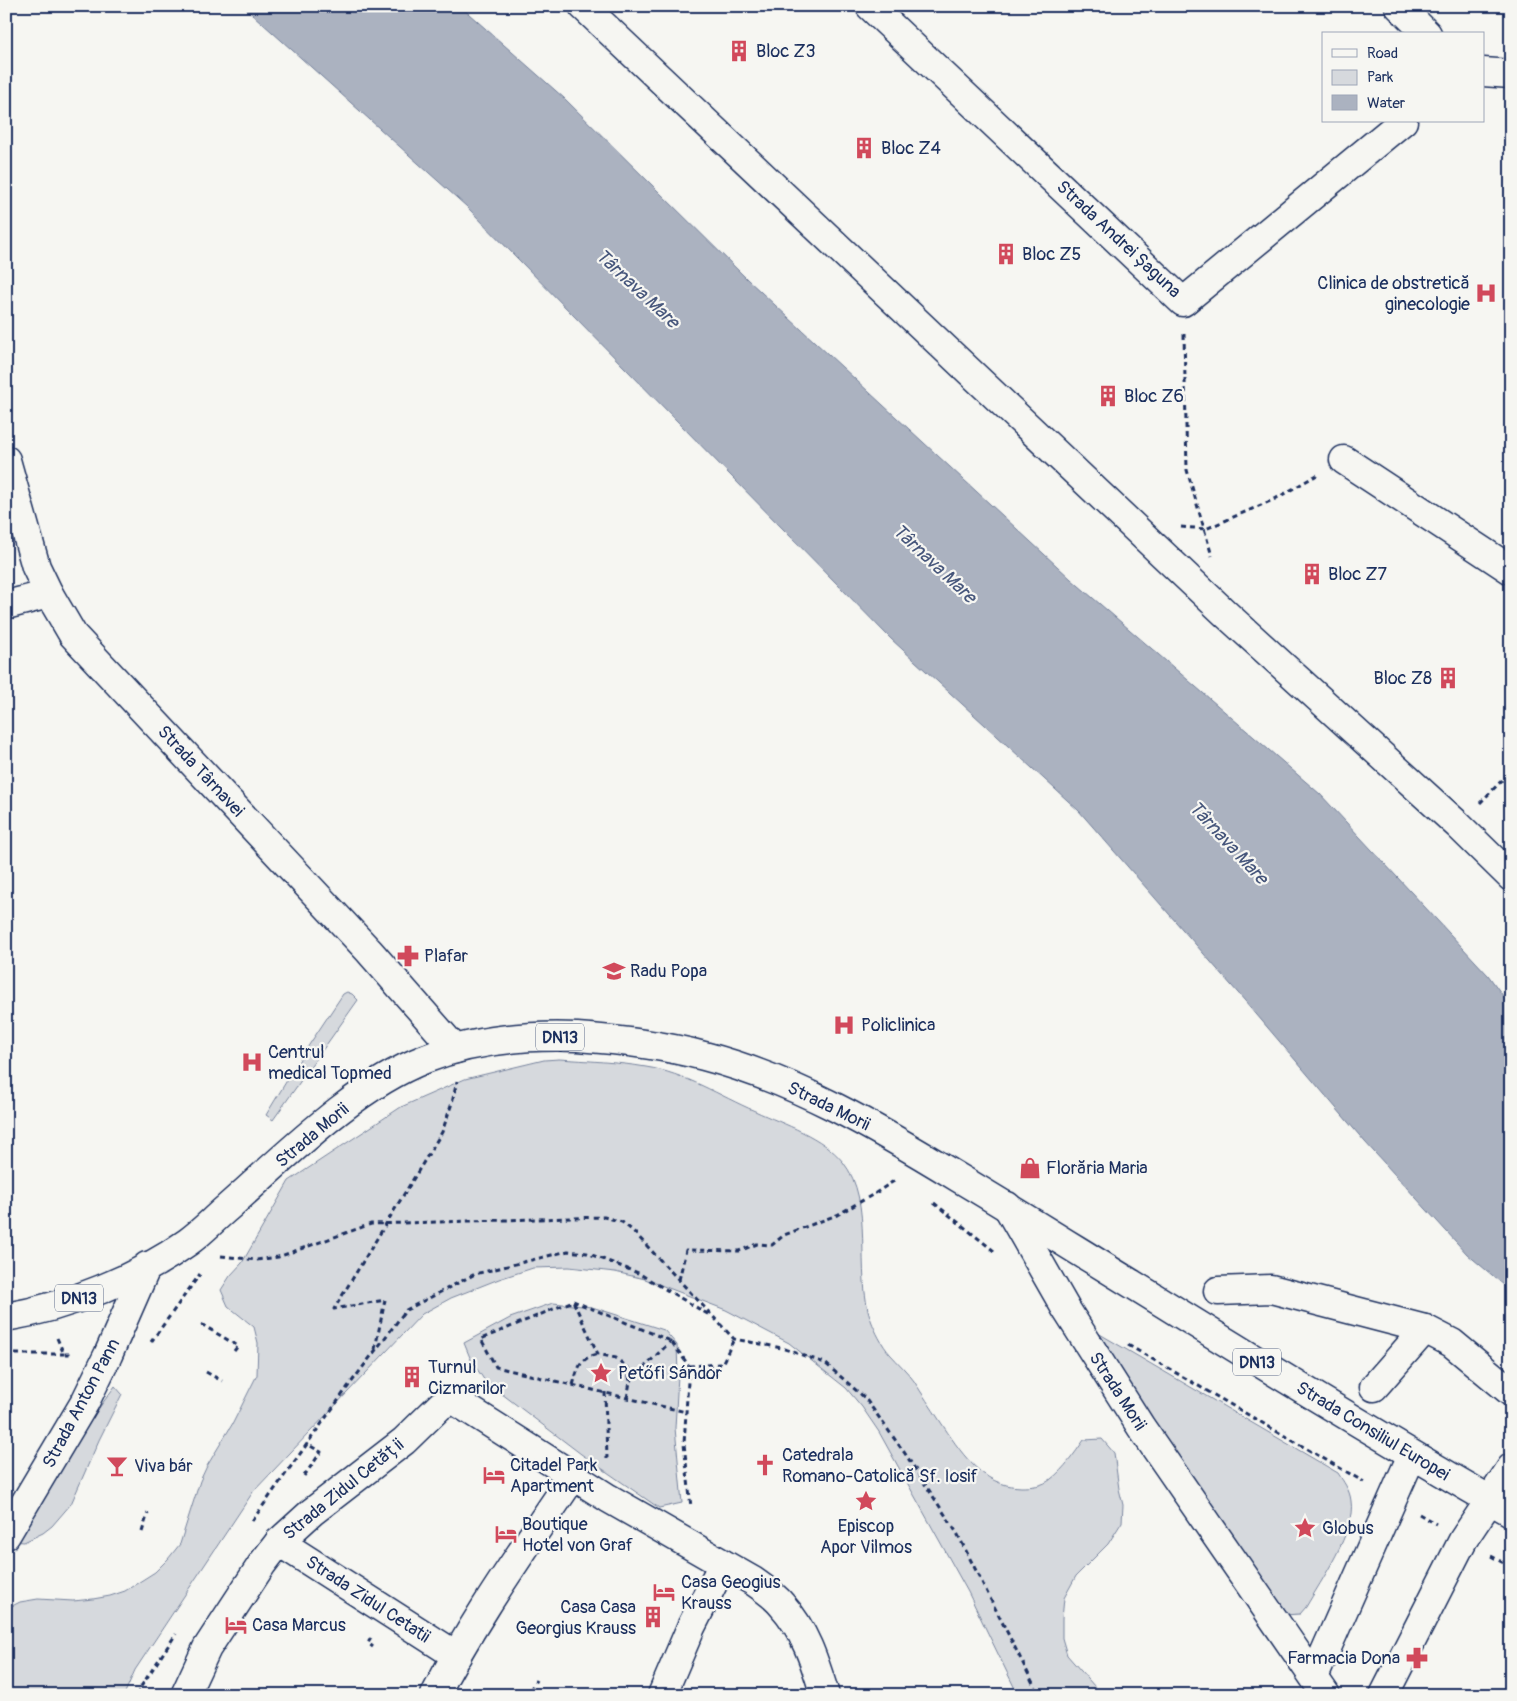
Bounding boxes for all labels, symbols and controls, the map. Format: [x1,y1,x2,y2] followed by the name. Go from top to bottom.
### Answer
[1322,32,1484,122] legend
[726,38,752,64] building icon: Bloc Z3
[756,40,816,63] place label: Bloc Z3
[1367,44,1398,63] text: Road
[1367,68,1394,87] text: Park
[1367,94,1406,113] text: Water
[851,135,877,161] building icon: Bloc Z4
[881,137,941,160] place label: Bloc Z4
[1051,176,1186,303] street label: Strada Andrei Șaguna
[993,241,1019,267] building icon: Bloc Z5
[1022,243,1081,266] place label: Bloc Z5
[591,244,685,335] water label: Târnava Mare
[1317,272,1470,316] place label: Clinica de obstretică ginecologie
[1473,280,1499,306] hospital icon: Clinica de obstretică ginecologie
[1095,383,1121,409] building icon: Bloc Z6
[1124,385,1184,408] place label: Bloc Z6
[888,519,982,610] water label: Târnava Mare
[1299,561,1325,587] building icon: Bloc Z7
[1328,563,1387,586] place label: Bloc Z7
[1435,665,1461,691] building icon: Bloc Z8
[1373,667,1432,690] place label: Bloc Z8
[152,721,249,822] street label: Strada Târnavei
[1183,796,1274,891] water label: Târnava Mare
[395,943,421,969] pharmacy icon: Plafar
[424,945,469,968] place label: Plafar
[601,958,627,984] school or university icon: Radu Popa
[630,960,707,983] place label: Radu Popa
[831,1012,857,1038] hospital icon: Policlinica
[861,1014,935,1037] place label: Policlinica
[536,1024,584,1050] road number: DN13
[268,1041,392,1085] place label: Centrul medical Topmed
[239,1049,265,1075] hospital icon: Centrul medical Topmed
[784,1077,874,1136] street label: Strada Morii
[271,1098,354,1173] street label: Strada Morii
[1017,1155,1043,1181] shop icon: Florăria Maria
[1046,1157,1148,1180] place label: Florăria Maria
[55,1285,103,1312] road number: DN13
[38,1334,125,1472] street label: Strada Anton Pann
[1084,1348,1151,1435] street label: Strada Morii
[1233,1348,1281,1375] road number: DN13
[428,1356,507,1400] place label: Turnul Cizmarilor
[588,1360,614,1386] place icon: Petőfi Sándor
[618,1362,723,1385] place label: Petőfi Sándor
[399,1364,425,1390] building icon: Turnul Cizmarilor
[1292,1377,1454,1486] street label: Strada Consiliul Europei
[278,1434,408,1545] street label: Strada Zidul Cetății
[782,1444,979,1488] place label: Catedrala Romano-Catolică Sf. Iosif
[752,1452,778,1478] church icon: Catedrala Romano-Catolică Sf. Iosif
[104,1453,130,1479] bar icon: Viva bár
[510,1454,598,1498] place label: Citadel Park Apartment
[134,1455,193,1478] place label: Viva bár
[481,1462,507,1488] hotel icon: Citadel Park Apartment
[853,1488,879,1514] place icon: Episcop Apor Vilmos
[522,1513,634,1557] place label: Boutique Hotel von Graf
[820,1515,912,1559] place label: Episcop Apor Vilmos
[1292,1515,1318,1541] place icon: Globus
[1322,1517,1374,1540] place label: Globus
[493,1521,519,1547] hotel icon: Boutique Hotel von Graf
[301,1551,434,1648] street label: Strada Zidul Cetatii
[681,1571,781,1615] place label: Casa Geogius Krauss
[651,1579,677,1605] hotel icon: Casa Geogius Krauss
[515,1596,636,1640] place label: Casa Casa Georgius Krauss
[640,1604,666,1630] building icon: Casa Casa Georgius Krauss
[223,1612,249,1638] hotel icon: Casa Marcus
[252,1614,346,1637] place label: Casa Marcus
[1404,1645,1430,1671] pharmacy icon: Farmacia Dona
[1287,1647,1400,1670] place label: Farmacia Dona

